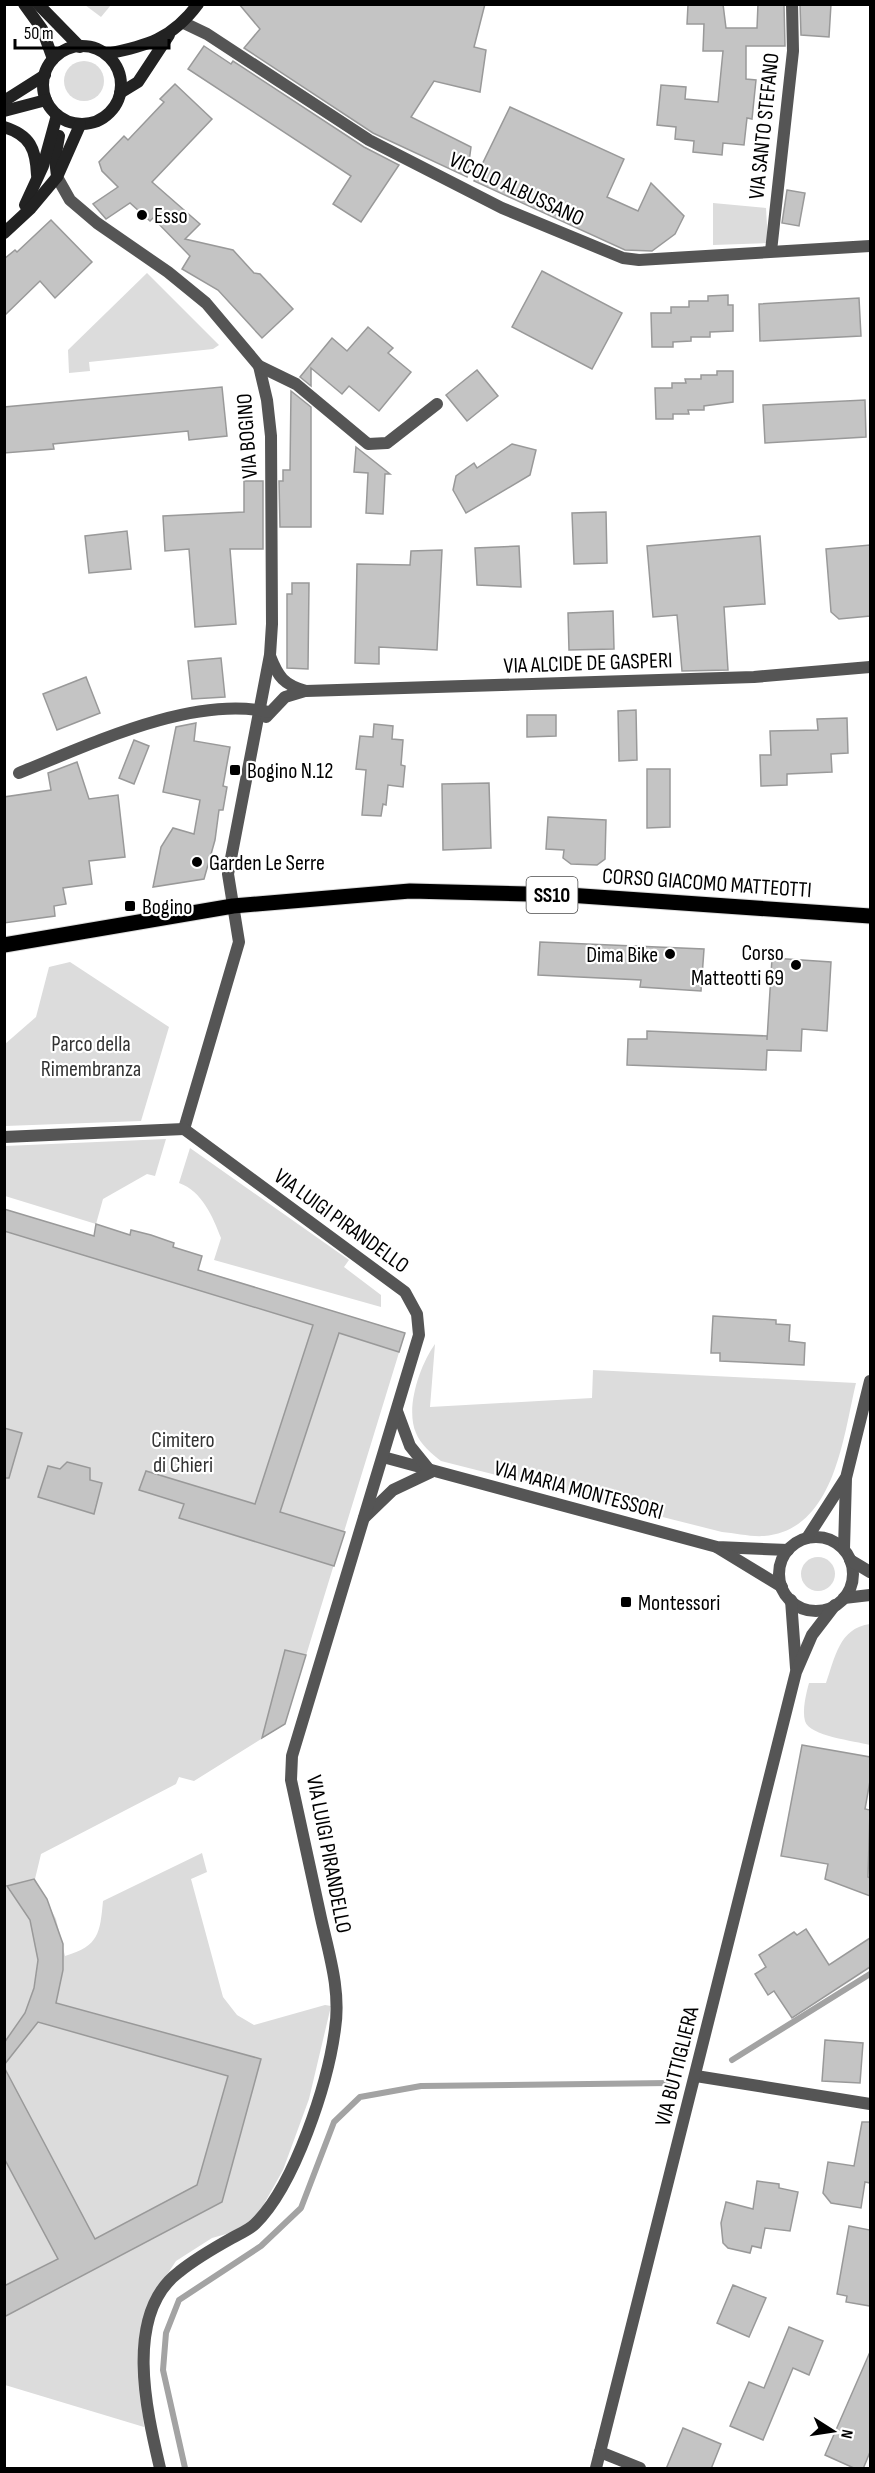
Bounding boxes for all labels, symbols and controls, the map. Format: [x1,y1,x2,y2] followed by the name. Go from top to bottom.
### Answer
[15,12,170,50] scale bar
[24,23,54,44] text: 50 m
[743,52,786,201] street label: VIA SANTO STEFANO
[445,146,588,232] street label: VICOLO ALBUSSANO
[154,203,188,230] place label: Esso
[135,208,149,222] marker: Esso
[231,392,264,479] street label: VIA BOGINO
[503,647,673,680] street label: VIA ALCIDE DE GASPERI
[247,758,333,785] place label: Bogino N.12
[228,763,242,777] marker: Bogino N.12
[209,850,325,877] place label: Garden Le Serre
[190,855,204,869] marker: Garden Le Serre
[601,863,813,904] street label: CORSO GIACOMO MATTEOTTI
[526,877,578,913] road number: SS10
[142,894,192,921] place label: Bogino
[123,899,137,913] marker: Bogino
[691,940,784,992] place label: Corso Matteotti 69
[586,942,658,969] place label: Dima Bike
[663,947,677,961] marker: Dima Bike
[789,958,803,972] marker: Corso Matteotti 69
[41,1031,141,1083] park label: Parco della Rimembranza
[268,1163,414,1279] street label: VIA LUIGI PIRANDELLO
[151,1427,215,1479] park label: Cimitero di Chieri
[491,1455,666,1526] street label: VIA MARIA MONTESSORI
[638,1590,720,1617] place label: Montessori
[619,1595,633,1609] marker: Montessori
[300,1773,357,1936] street label: VIA LUIGI PIRANDELLO
[650,2003,705,2129] street label: VIA BUTTIGLIERA
[803,2401,863,2461] north arrow
[836,2428,856,2440] text: N

